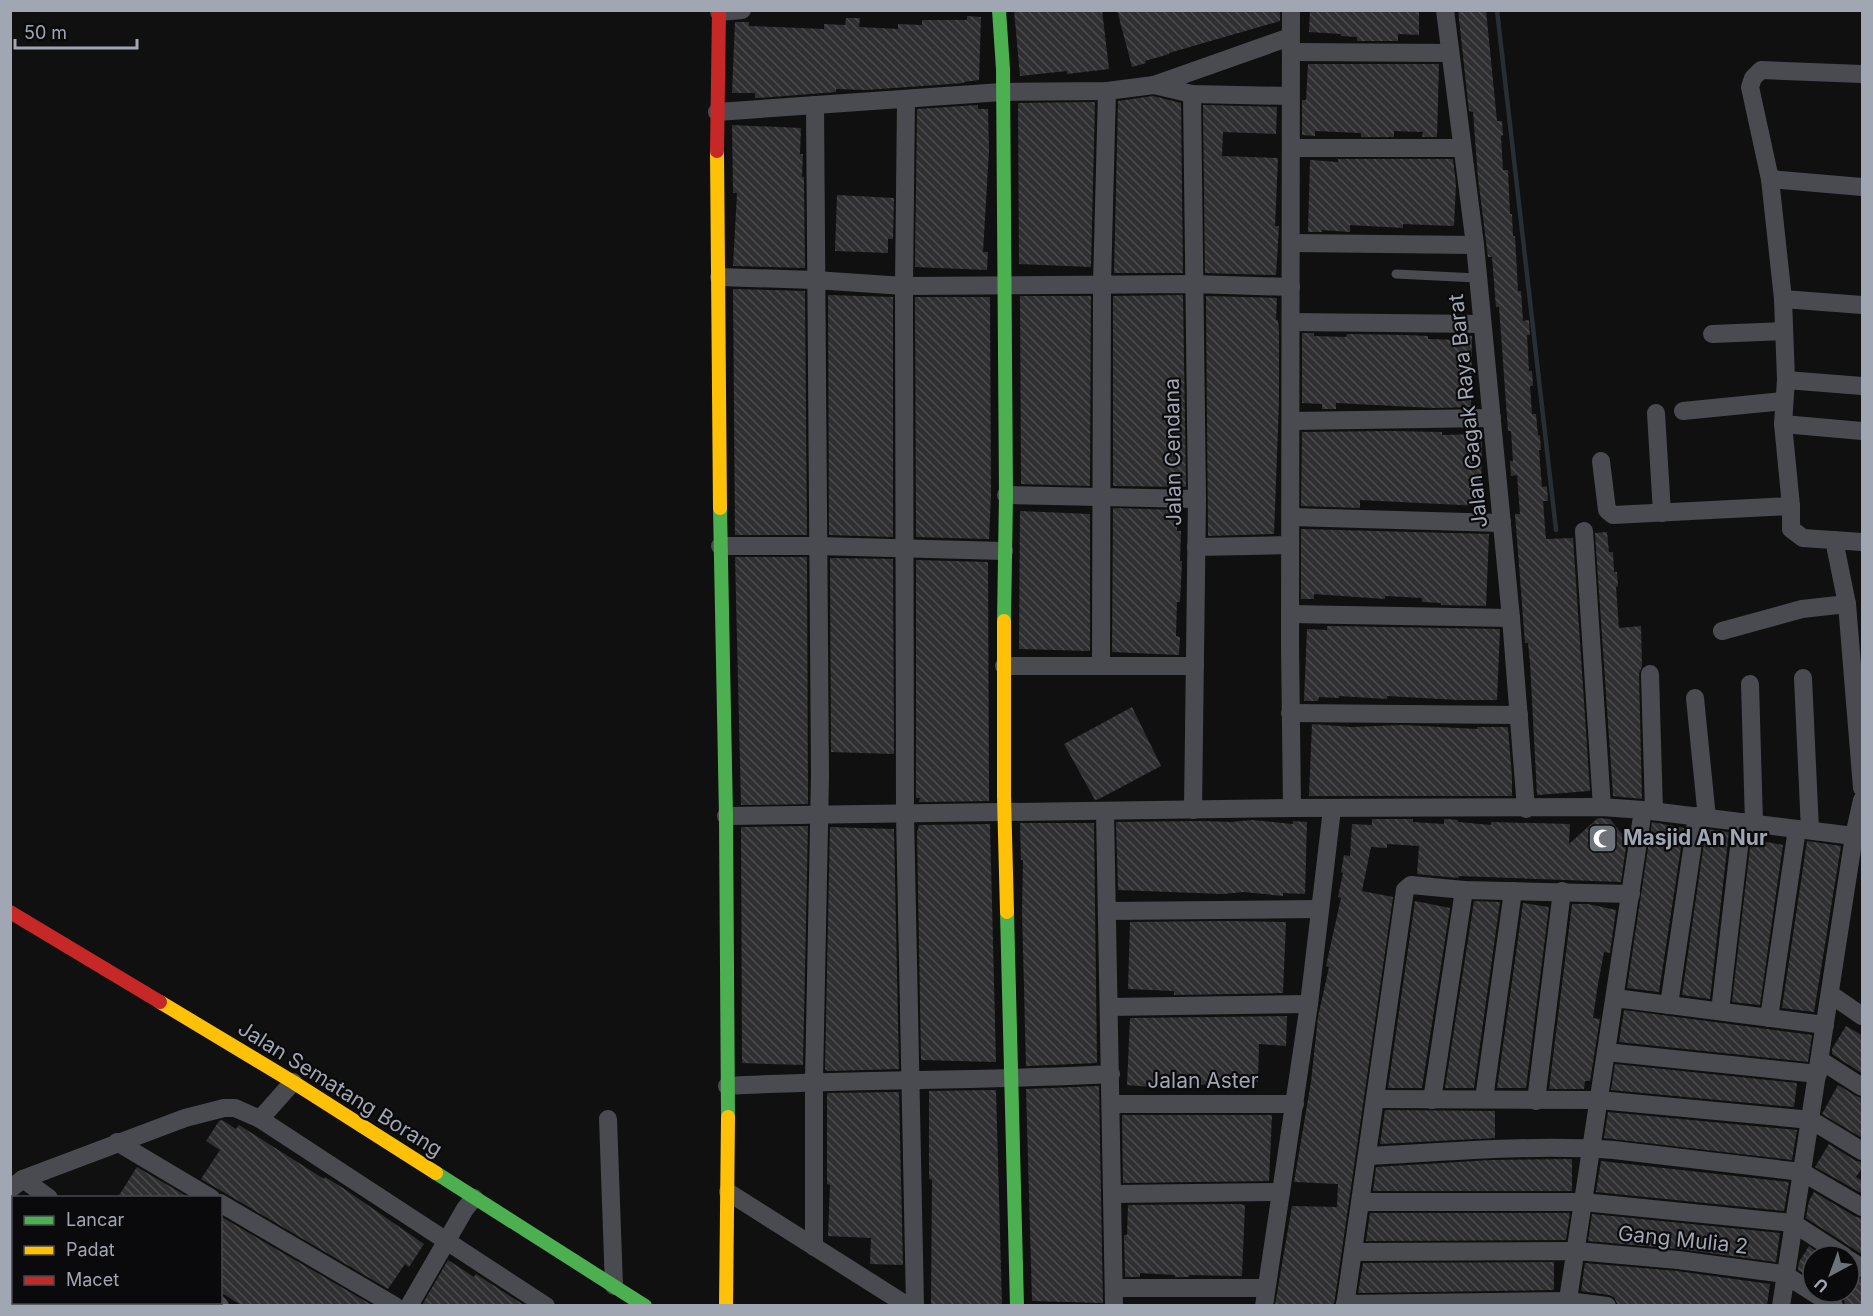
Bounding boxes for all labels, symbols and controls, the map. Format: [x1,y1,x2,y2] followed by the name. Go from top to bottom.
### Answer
[15,12,136,50] scale bar
[24,22,67,43] text: 50 m
[1443,293,1492,529] street label: Jalan Gagak Raya Barat
[1159,378,1186,526] street label: Jalan Cendana
[1586,822,1618,854] mosque icon: Masjid An Nur
[1623,825,1768,850] place label: Masjid An Nur
[234,1015,447,1162] street label: Jalan Sematang Borang
[1147,1068,1259,1093] street label: Jalan Aster
[12,1196,222,1304] legend
[66,1209,124,1230] text: Lancar
[1617,1220,1749,1259] street label: Gang Mulia 2
[66,1239,115,1260] text: Padat
[1801,1244,1861,1304] north arrow
[66,1269,119,1290] text: Macet
[1810,1274,1832,1297] text: U

